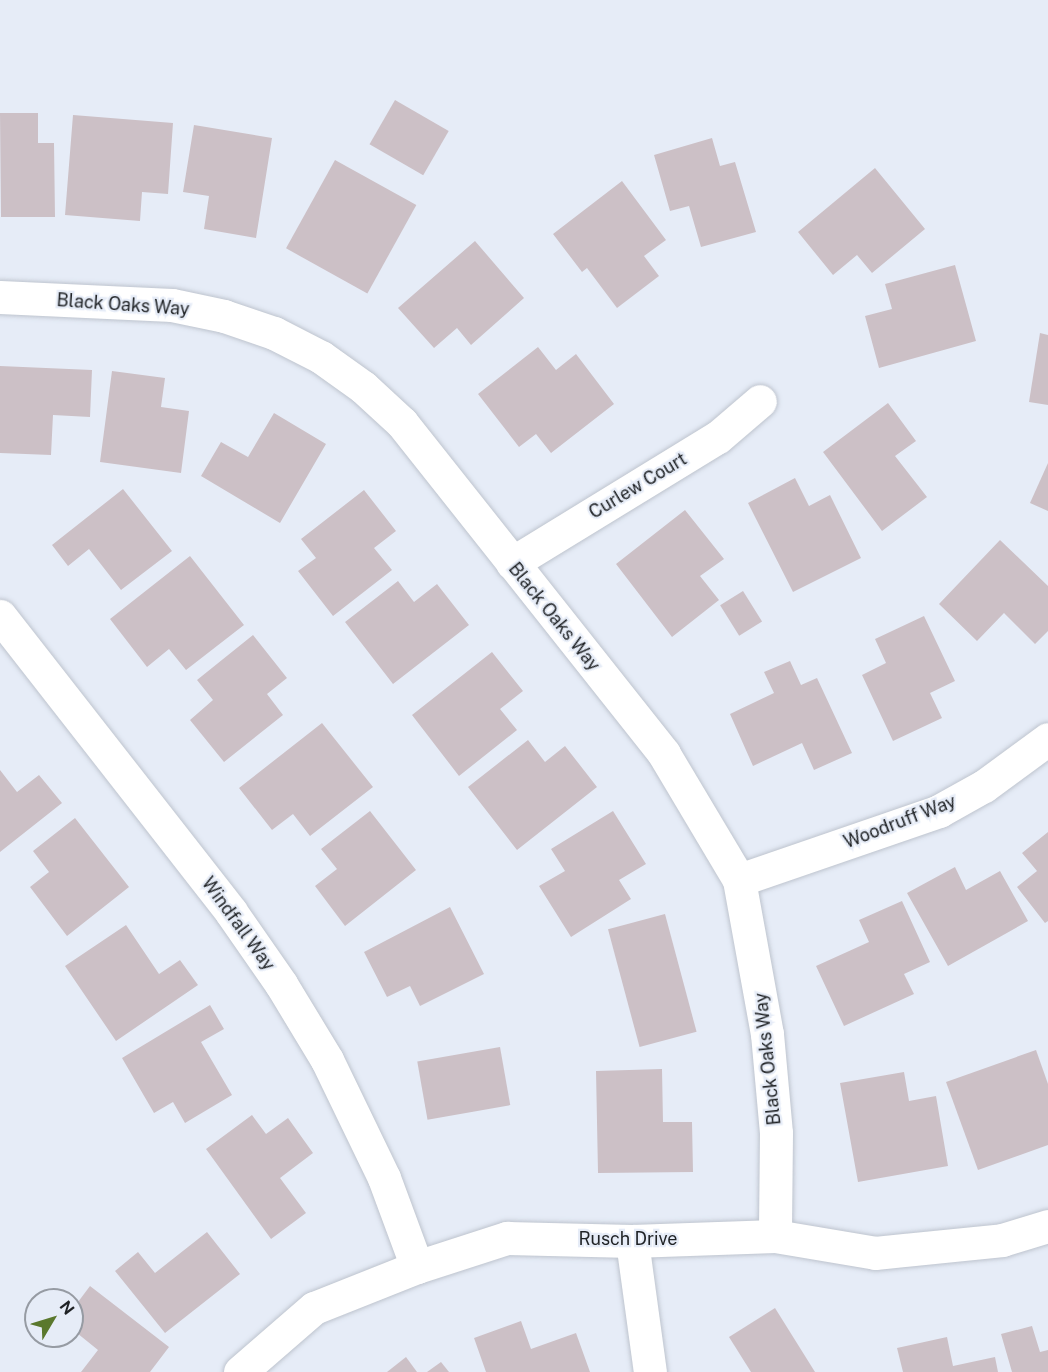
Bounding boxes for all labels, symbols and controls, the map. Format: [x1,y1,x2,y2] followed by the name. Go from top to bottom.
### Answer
[56,290,190,320] street label: Black Oaks Way
[585,448,691,524] street label: Curlew Court
[504,558,604,676] street label: Black Oaks Way
[841,791,959,853] street label: Woodruff Way
[197,873,279,975] street label: Windfall Way
[750,991,786,1127] street label: Black Oaks Way
[578,1228,678,1250] street label: Rusch Drive
[24,1288,84,1348] north arrow
[56,1297,78,1319] text: N

